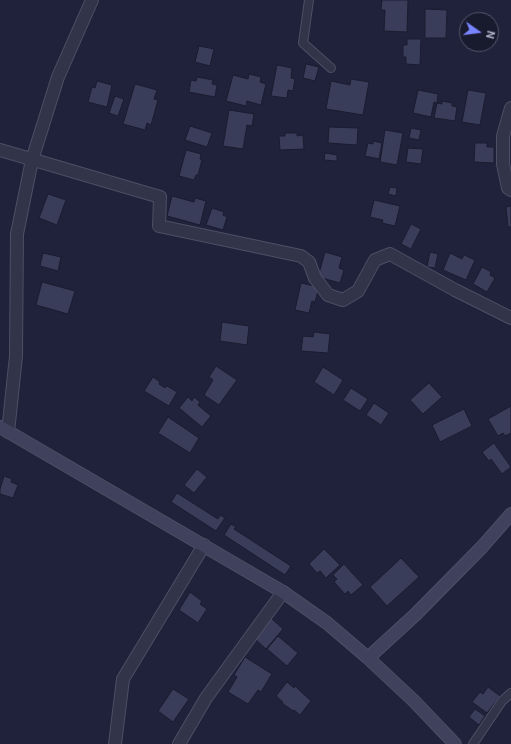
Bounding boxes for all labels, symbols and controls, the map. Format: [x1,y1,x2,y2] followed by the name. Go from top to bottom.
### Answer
[459,12,499,52] north arrow
[483,29,497,40] text: N

